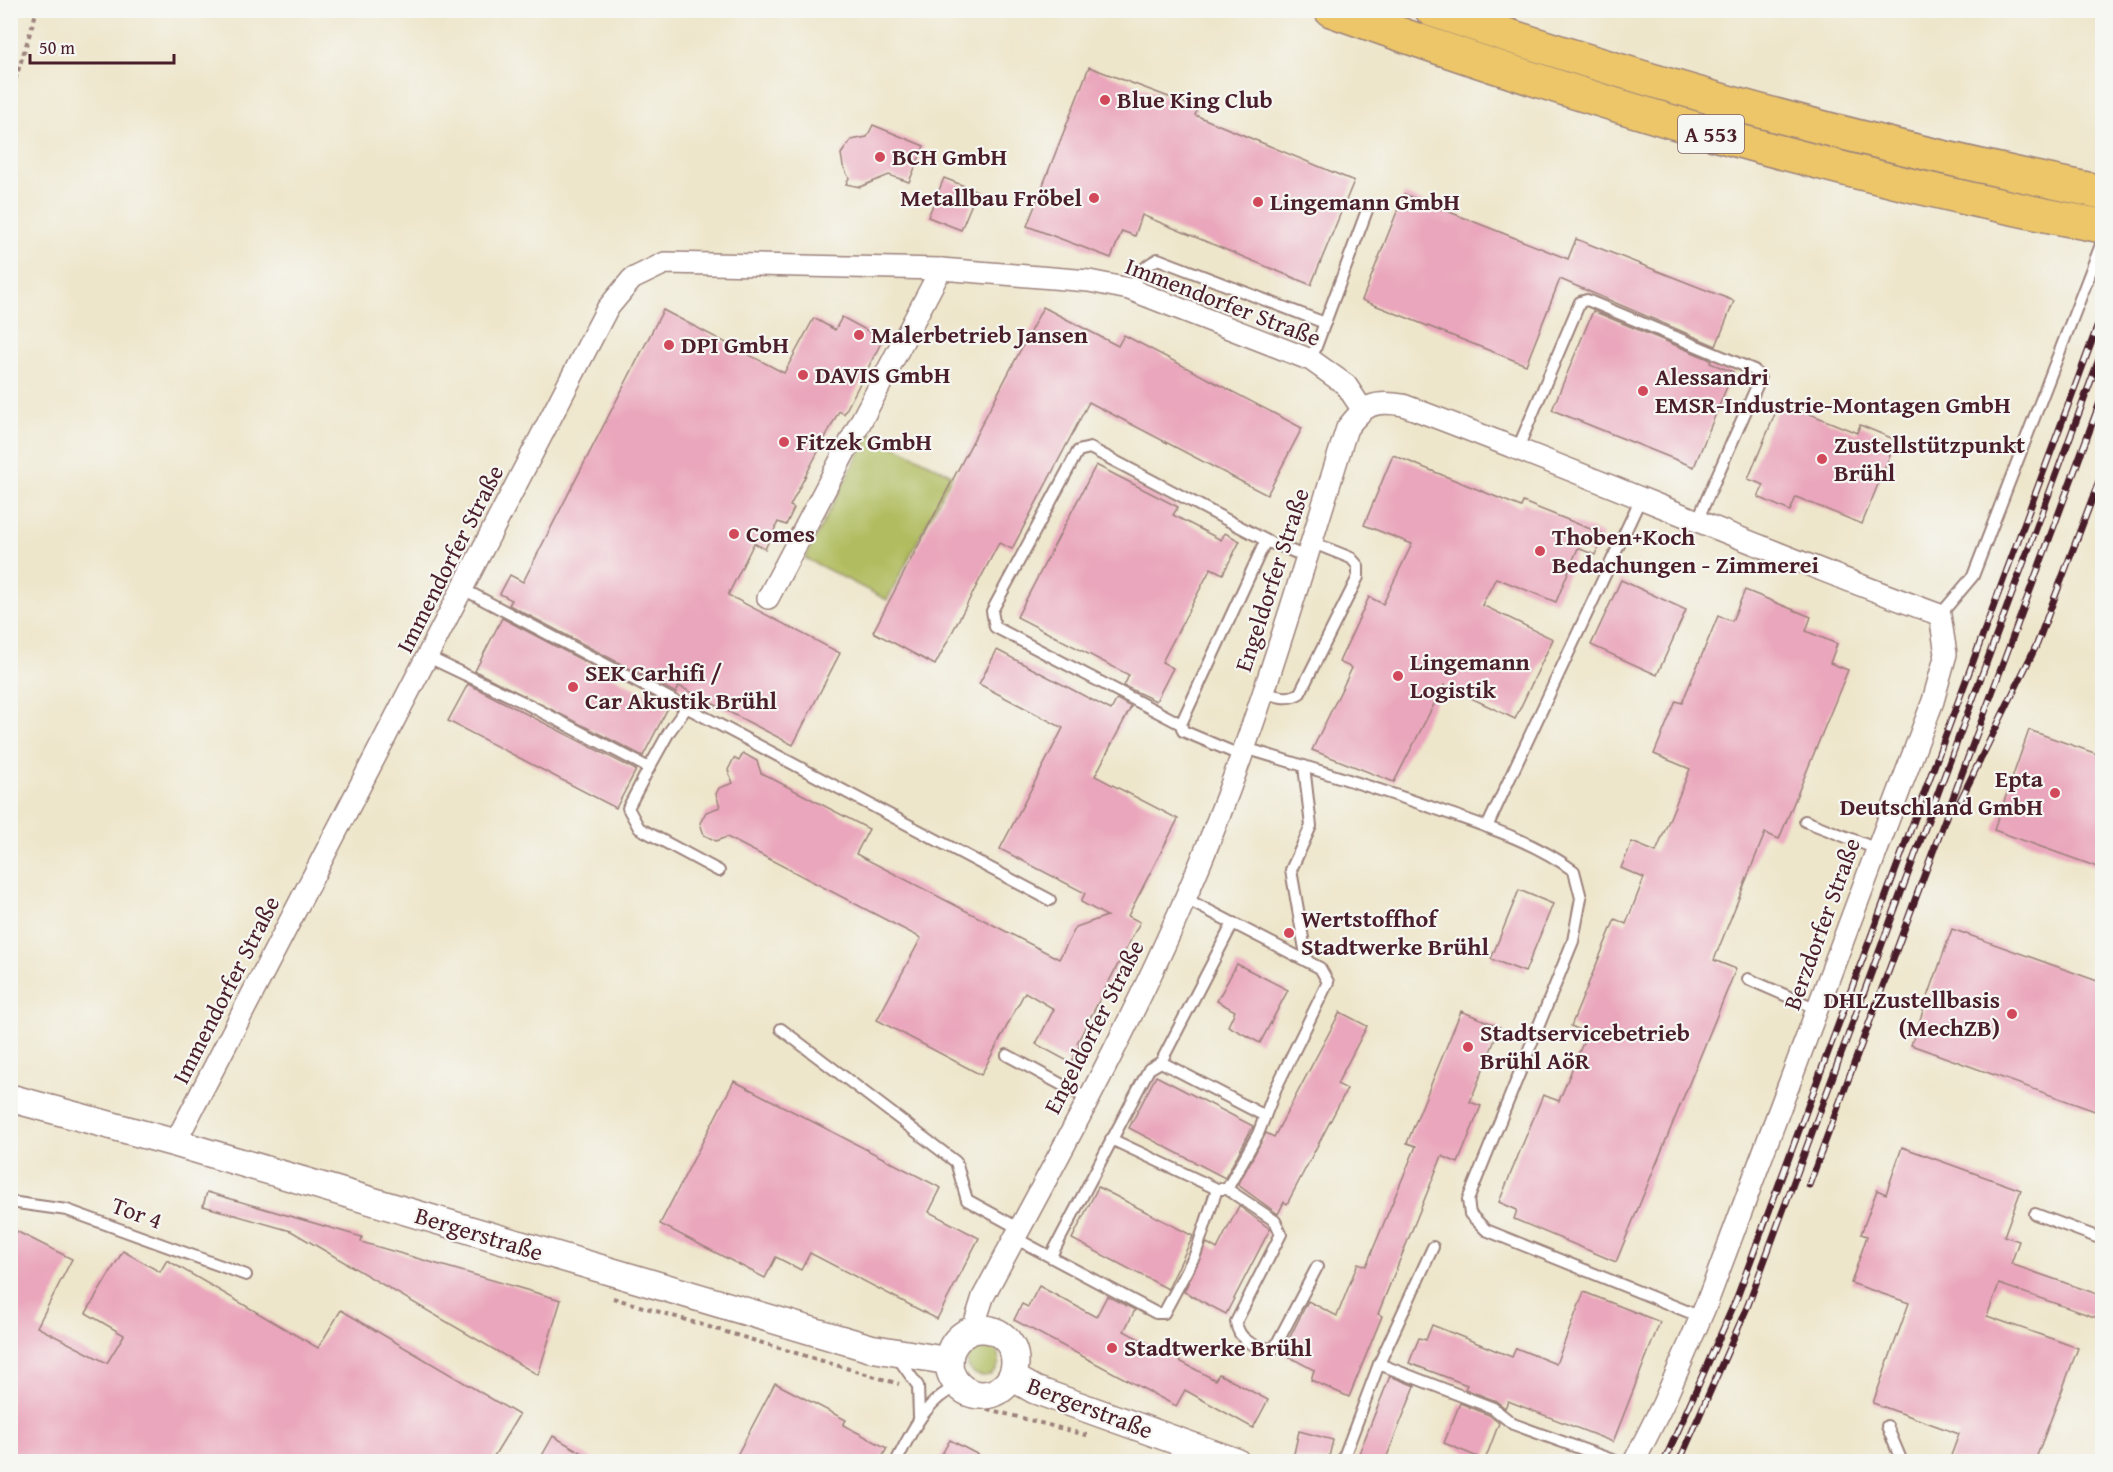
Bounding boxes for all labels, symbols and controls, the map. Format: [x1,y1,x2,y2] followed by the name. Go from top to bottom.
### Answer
[30,27,174,65] scale bar
[39,34,75,61] text: 50 m
[1117,82,1273,117] place label: Blue King Club
[1098,93,1112,107] marker: Blue King Club
[1678,115,1744,153] road number: A 553
[892,139,1007,174] place label: BCH GmbH
[873,150,887,164] marker: BCH GmbH
[900,180,1083,215] place label: Metallbau Fröbel
[1270,184,1460,219] place label: Lingemann GmbH
[1087,191,1101,205] marker: Metallbau Fröbel
[1251,195,1265,209] marker: Lingemann GmbH
[1120,248,1326,355] street label: Immendorfer Straße
[871,317,1088,352] place label: Malerbetrieb Jansen
[681,327,789,362] place label: DPI GmbH
[852,328,866,342] marker: Malerbetrieb Jansen
[662,338,676,352] marker: DPI GmbH
[815,357,950,392] place label: DAVIS GmbH
[1655,359,2011,422] place label: Alessandri EMSR-Industrie-Montagen GmbH
[796,368,810,382] marker: DAVIS GmbH
[1636,384,1650,398] marker: Alessandri EMSR-Industrie-Montagen GmbH
[796,424,932,459] place label: Fitzek GmbH
[1834,427,2025,490] place label: Zustellstützpunkt Brühl
[777,435,791,449] marker: Fitzek GmbH
[1815,452,1829,466] marker: Zustellstützpunkt Brühl
[387,459,512,659] street label: Immendorfer Straße
[1225,484,1318,676] street label: Engeldorfer Straße
[746,516,815,551] place label: Comes
[1552,519,1819,582] place label: Thoben+Koch Bedachungen - Zimmerei
[727,527,741,541] marker: Comes
[1533,544,1547,558] marker: Thoben+Koch Bedachungen - Zimmerei
[1410,644,1530,707] place label: Lingemann Logistik
[585,655,778,718] place label: SEK Carhifi / Car Akustik Brühl
[1391,669,1405,683] marker: Lingemann Logistik
[566,680,580,694] marker: SEK Carhifi / Car Akustik Brühl
[1840,761,2044,824] place label: Epta Deutschland GmbH
[2048,786,2062,800] marker: Epta Deutschland GmbH
[1774,833,1869,1015] street label: Berzdorfer Straße
[163,890,288,1090] street label: Immendorfer Straße
[1301,901,1490,964] place label: Wertstoffhof Stadtwerke Brühl
[1282,926,1296,940] marker: Wertstoffhof Stadtwerke Brühl
[1035,934,1153,1120] street label: Engeldorfer Straße
[1823,982,2000,1045] place label: DHL Zustellbasis (MechZB)
[2005,1007,2019,1021] marker: DHL Zustellbasis (MechZB)
[1480,1015,1690,1078] place label: Stadtservicebetrieb Brühl AöR
[1461,1040,1475,1054] marker: Stadtservicebetrieb Brühl AöR
[107,1187,167,1238] street label: Tor 4
[411,1197,547,1270] street label: Bergerstraße
[1124,1330,1313,1365] place label: Stadtwerke Brühl
[1105,1341,1119,1355] marker: Stadtwerke Brühl
[1022,1368,1158,1448] street label: Bergerstraße

